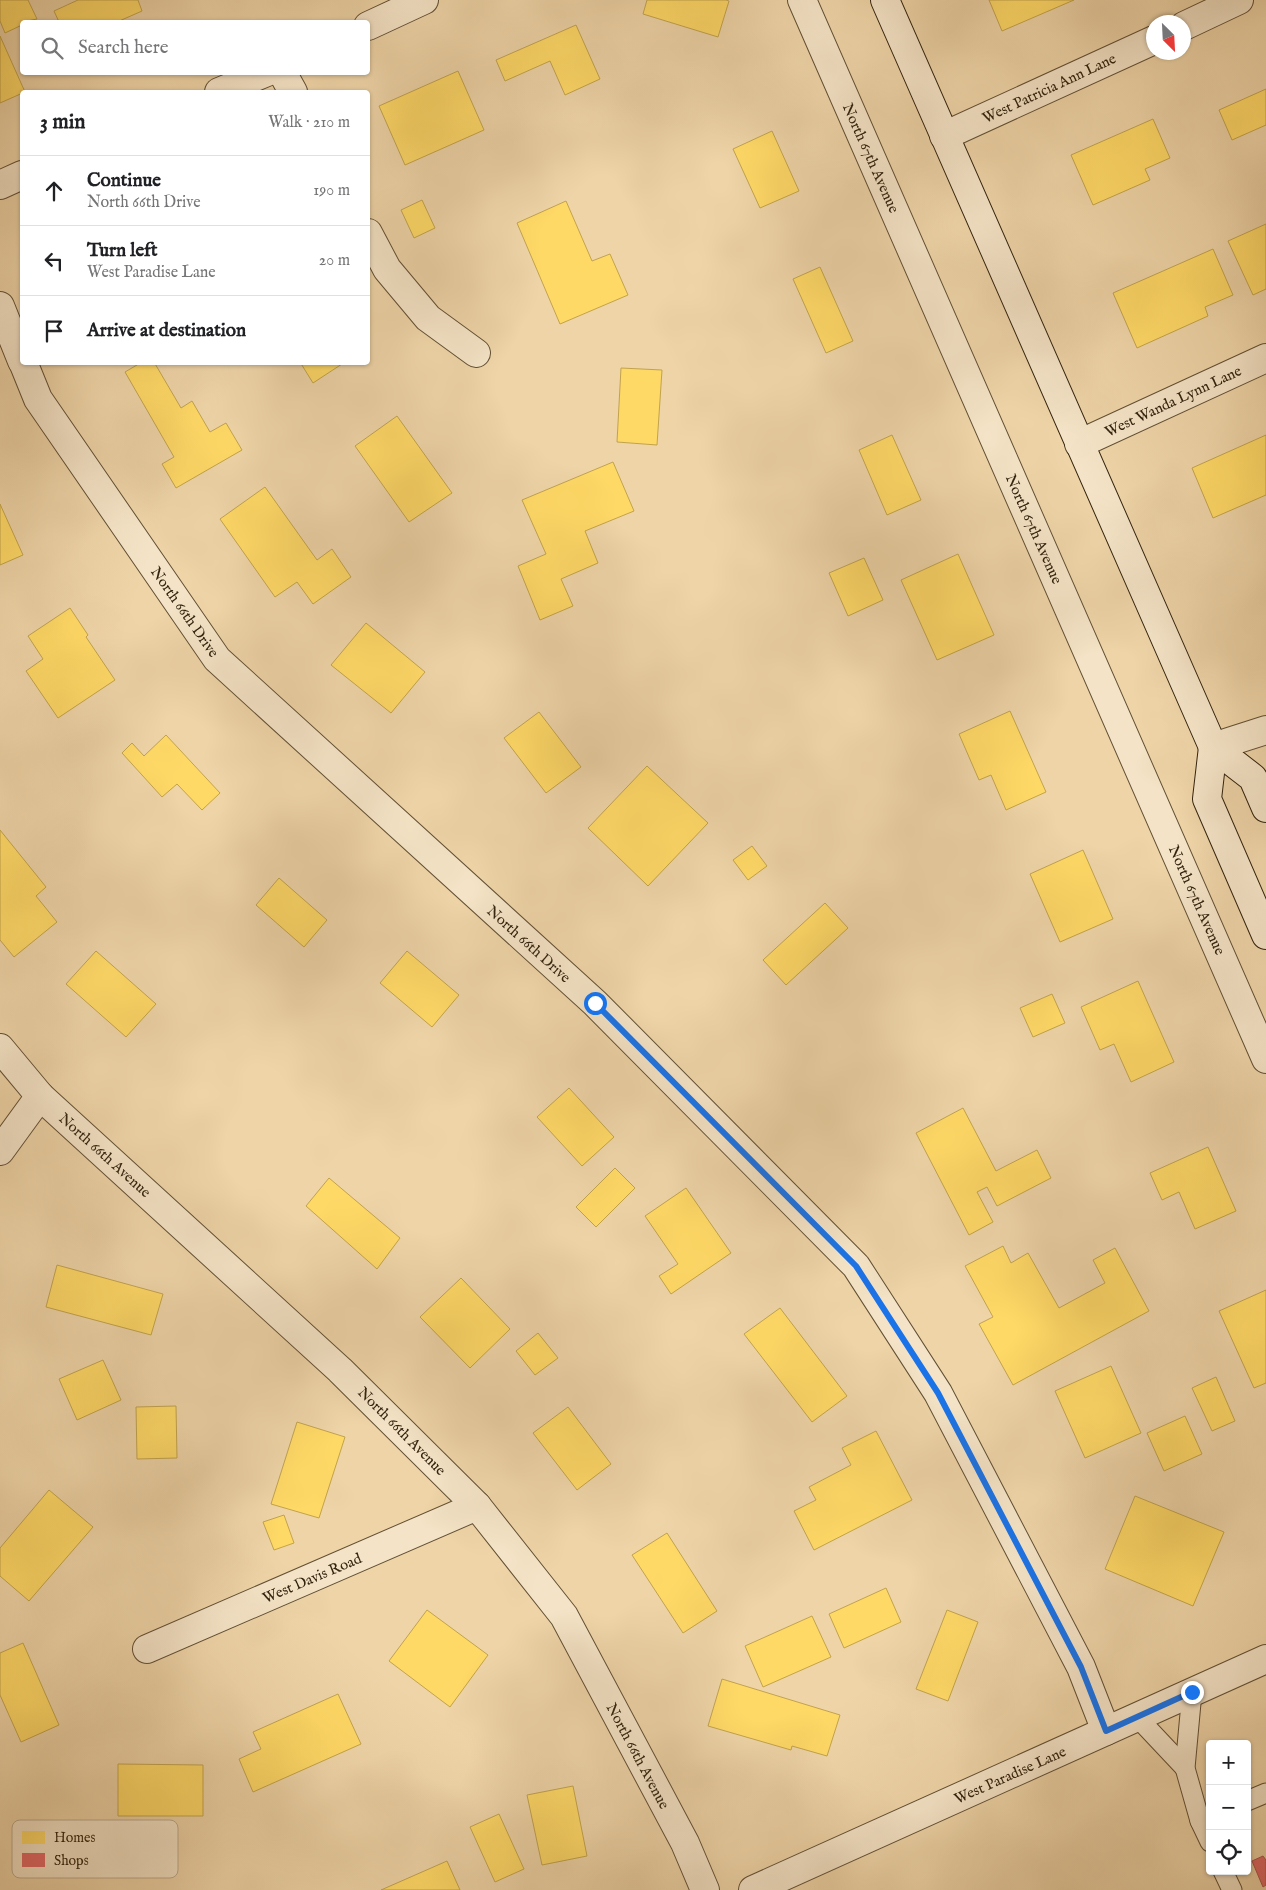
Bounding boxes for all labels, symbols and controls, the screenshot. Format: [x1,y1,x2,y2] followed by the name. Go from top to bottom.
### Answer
[1146,15,1191,60] north arrow
[20,20,370,75] search box
[38,34,66,62] icon: search
[78,36,169,60] text: Search here
[979,49,1119,128] street label: West Patricia Ann Lane
[838,100,903,216] street label: North 67th Avenue
[40,109,85,136] text: 3 min
[268,113,350,133] text: Walk · 210 m
[87,169,161,193] text: Continue
[40,177,68,205] icon: ahead
[313,181,350,201] text: 190 m
[87,193,201,213] text: North 66th Drive
[87,239,158,263] text: Turn left
[40,247,68,275] icon: left
[319,251,350,271] text: 20 m
[87,263,216,283] text: West Paradise Lane
[40,317,68,345] icon: arrive
[87,319,246,343] text: Arrive at destination
[1102,361,1245,441] street label: West Wanda Lynn Lane
[1001,471,1066,587] street label: North 67th Avenue
[146,563,223,661] street label: North 66th Drive
[1164,842,1229,958] street label: North 67th Avenue
[483,902,575,987] street label: North 66th Drive
[584,992,607,1015] route start
[55,1109,155,1202] street label: North 66th Avenue
[353,1383,450,1480] street label: North 66th Avenue
[260,1549,365,1608] street label: West Davis Road
[1181,1681,1204,1704] route end
[602,1700,674,1813] street label: North 66th Avenue
[1206,1740,1251,1875] map controls
[1206,1740,1251,1785] button: +
[951,1742,1069,1809] street label: West Paradise Lane
[1206,1785,1251,1830] button: −
[12,1820,178,1878] legend
[54,1829,96,1847] text: Homes
[1206,1830,1251,1875] button: locate
[54,1852,89,1870] text: Shops

